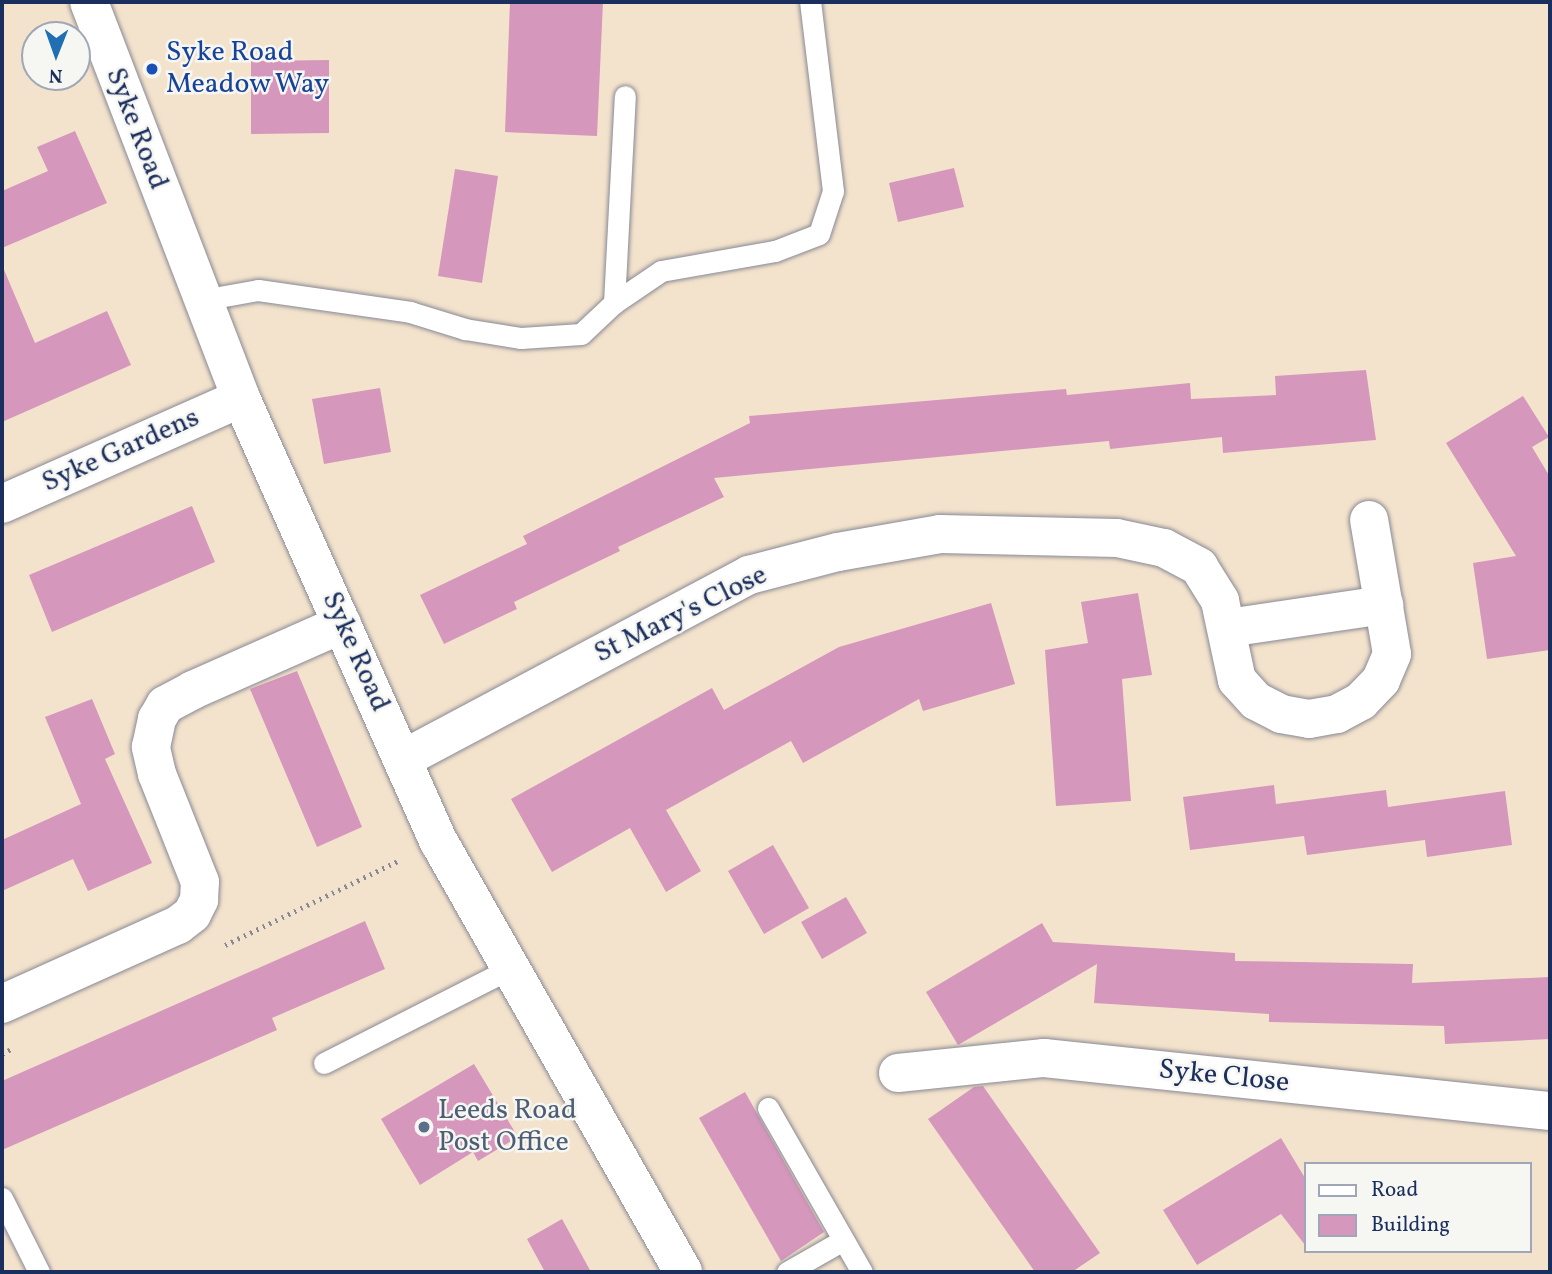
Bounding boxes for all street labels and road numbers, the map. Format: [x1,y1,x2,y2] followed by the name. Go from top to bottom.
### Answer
[97,63,175,195] street label: Syke Road
[37,401,205,501] street label: Syke Gardens
[589,559,773,671] street label: St Mary's Close
[314,587,396,717] street label: Syke Road
[1157,1053,1291,1101] street label: Syke Close

